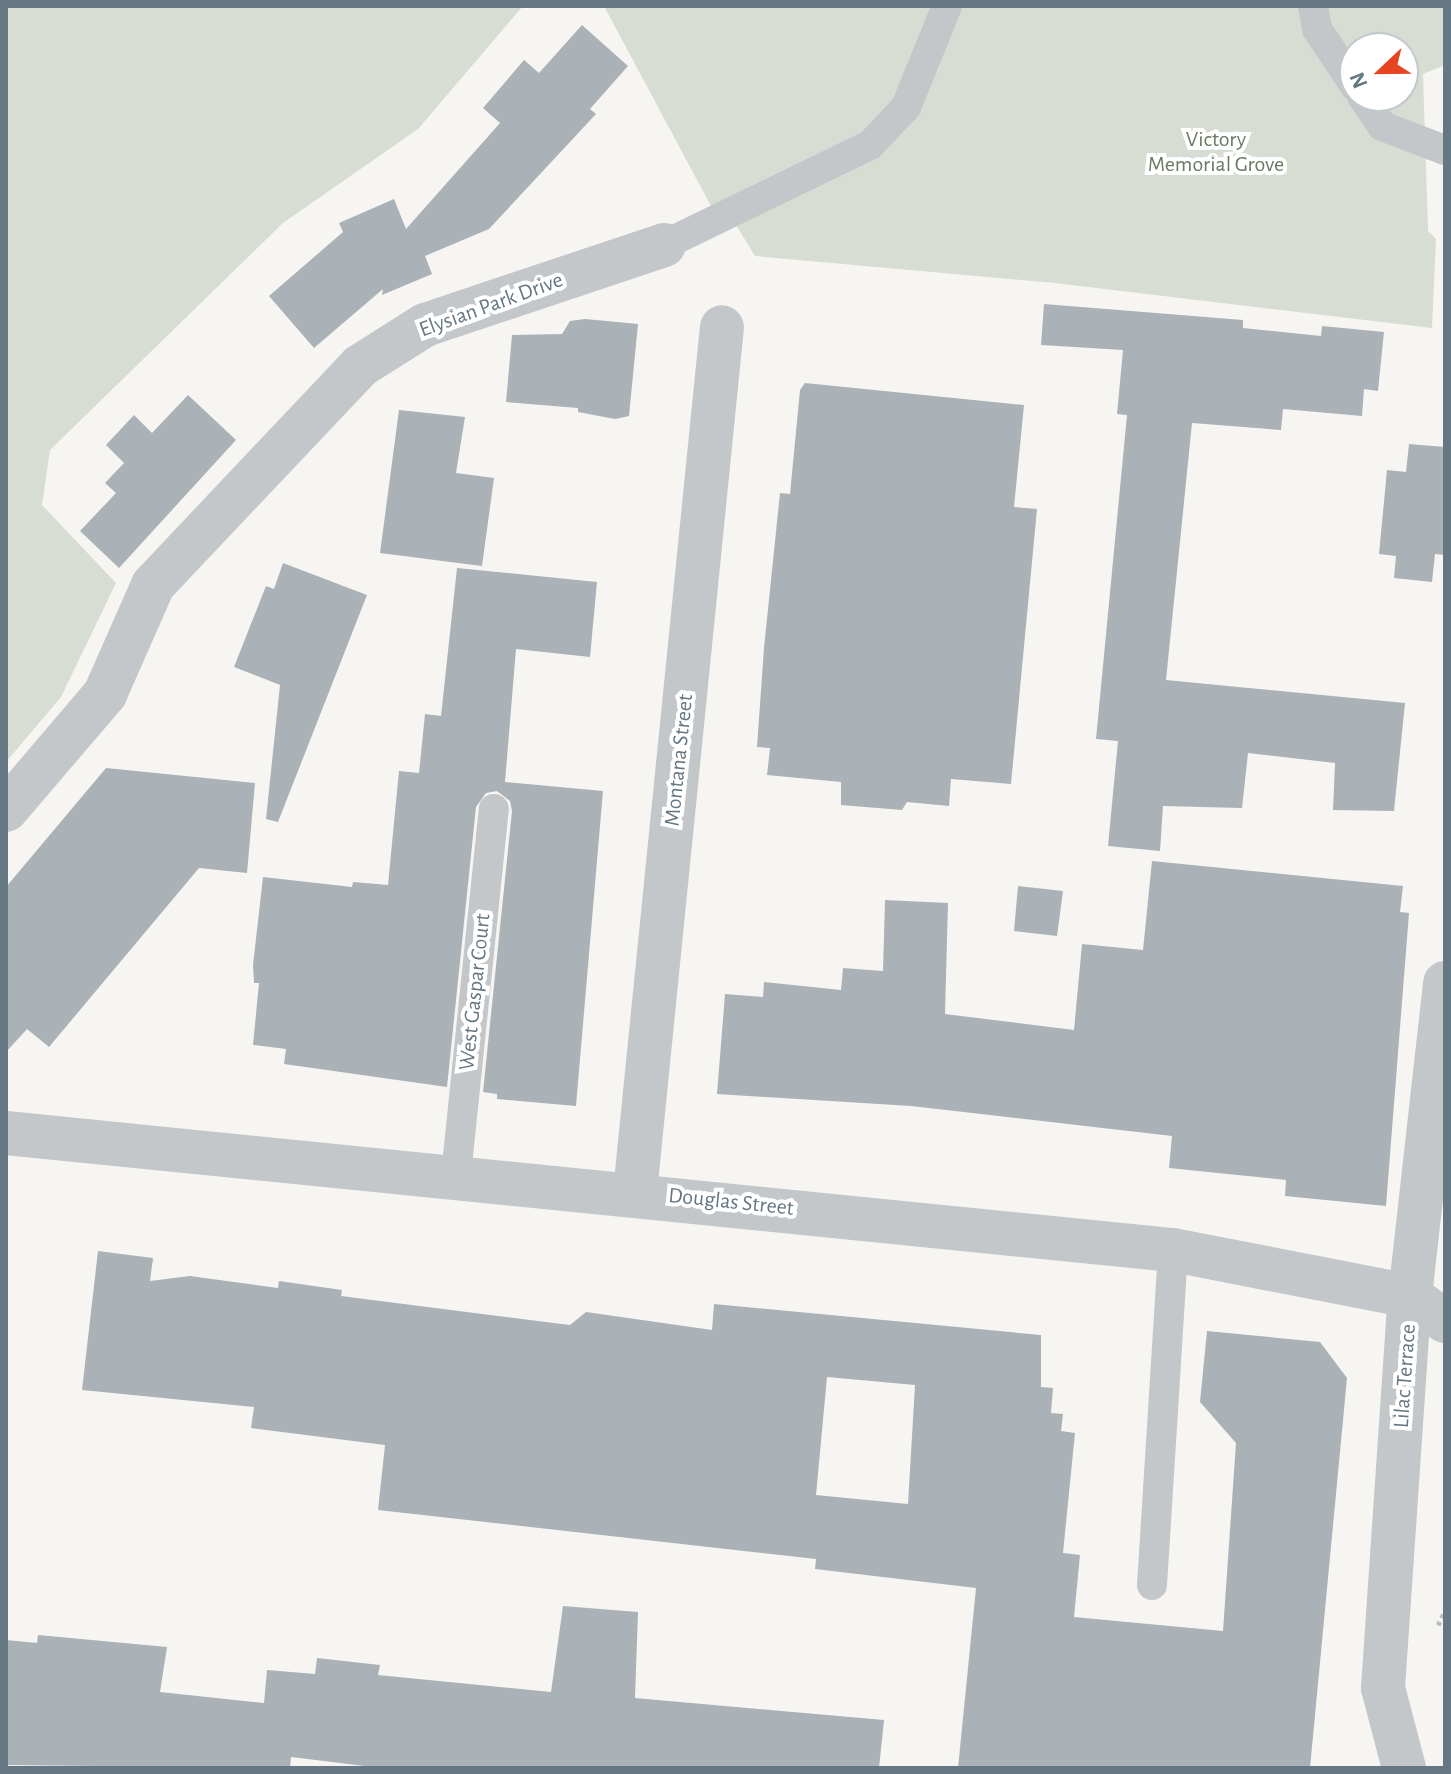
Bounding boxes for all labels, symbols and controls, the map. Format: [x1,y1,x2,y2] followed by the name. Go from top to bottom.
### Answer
[1339,32,1419,112] north arrow
[1346,69,1372,91] text: N
[1148,126,1284,178] park label: Victory Memorial Grove
[415,267,567,343] street label: Elysian Park Drive
[659,693,699,827] street label: Montana Street
[454,912,496,1072] street label: West Gaspar Court
[667,1182,795,1222] street label: Douglas Street
[1388,1323,1422,1429] street label: Lilac Terrace

